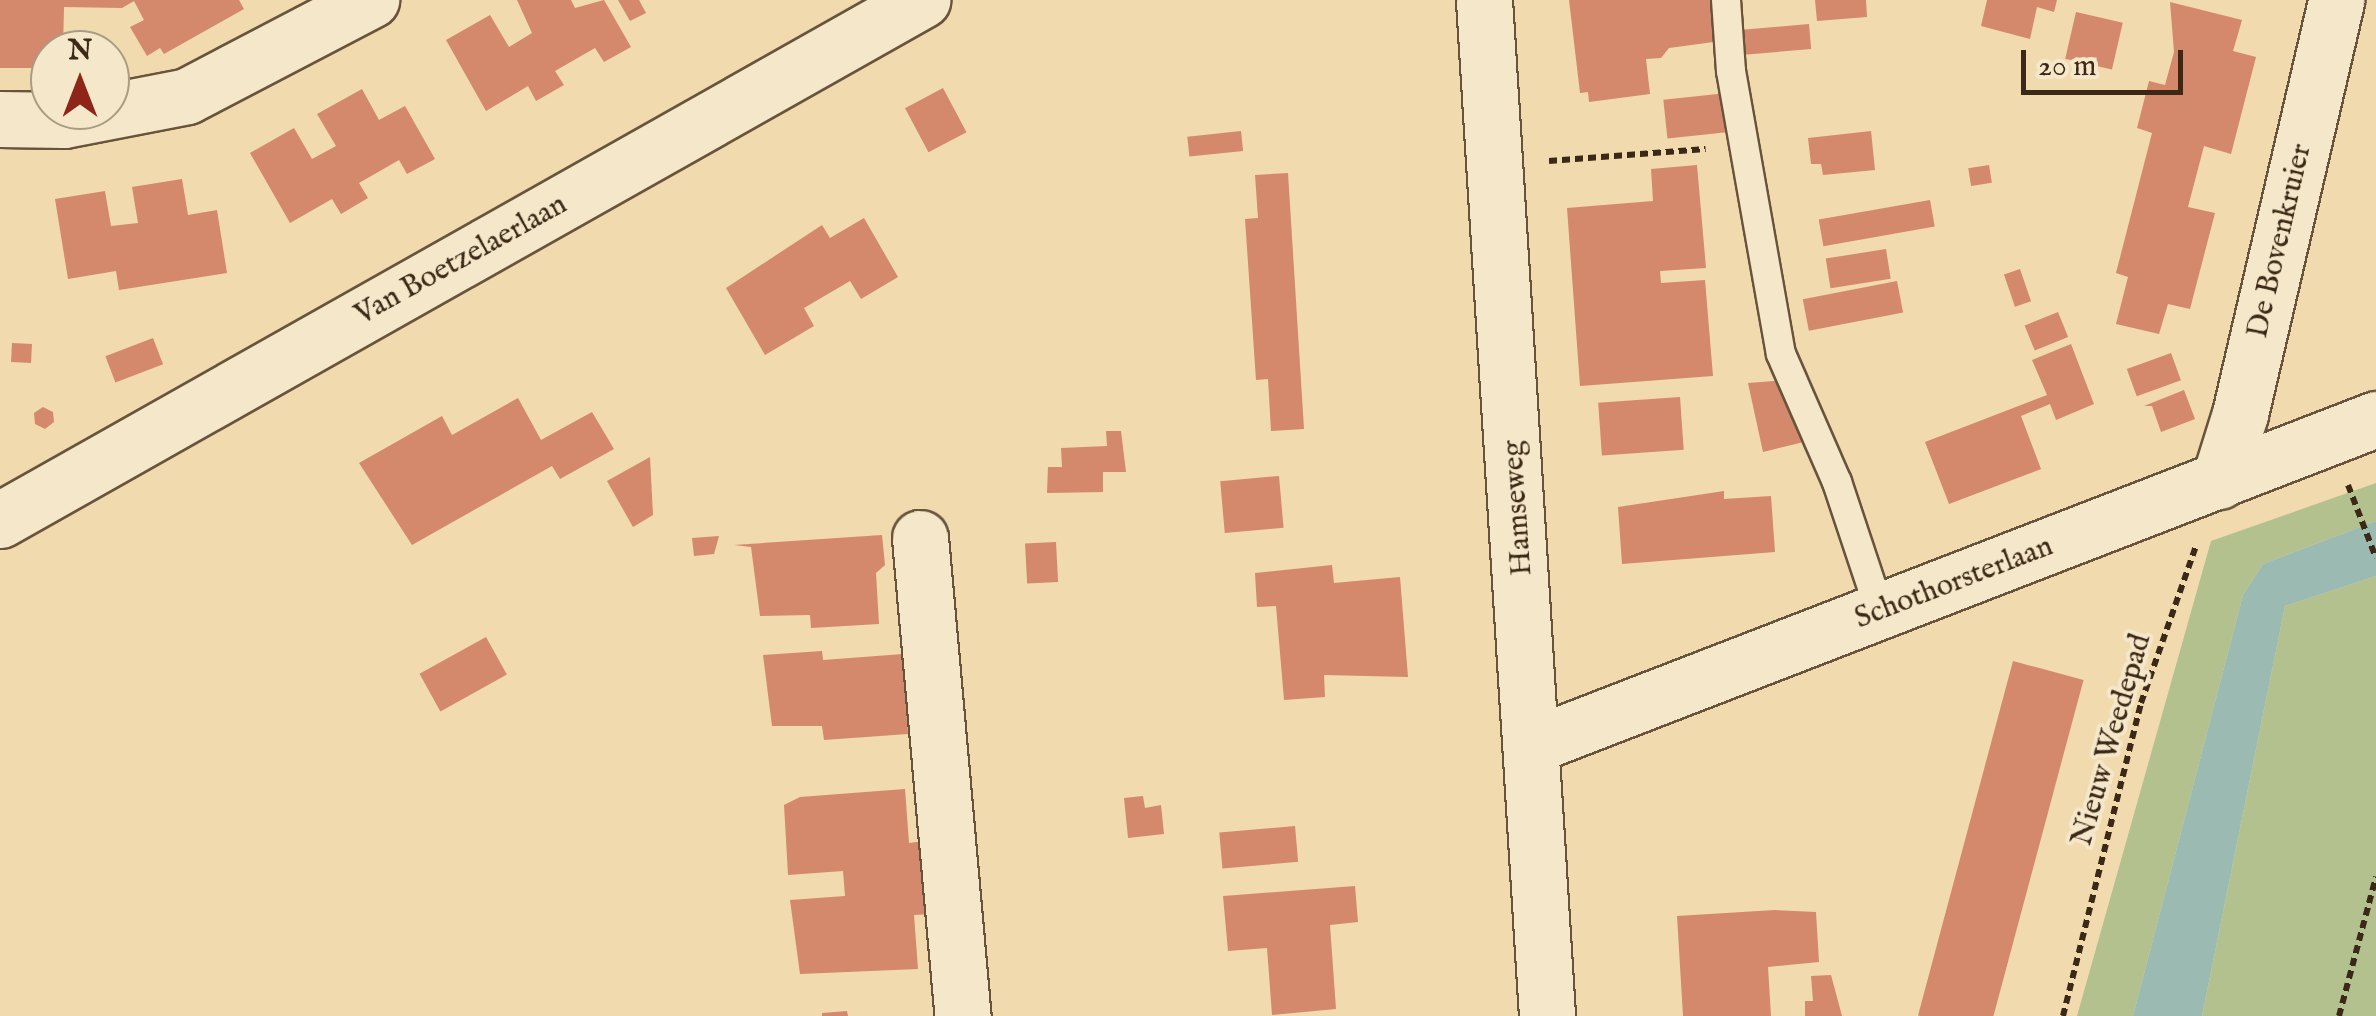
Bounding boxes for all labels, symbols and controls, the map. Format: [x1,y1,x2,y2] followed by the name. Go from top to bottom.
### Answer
[30,30,130,130] north arrow
[2026,30,2188,92] scale bar
[68,34,92,69] text: N
[2038,48,2097,86] text: 20 m
[2240,140,2320,342] street label: De Bovenkruier
[349,187,573,333] street label: Van Boetzelaerlaan
[1495,439,1541,577] street label: Hamseweg
[1850,529,2058,637] street label: Schothorsterlaan
[2065,630,2159,850] street label: Nieuw Weedepad

